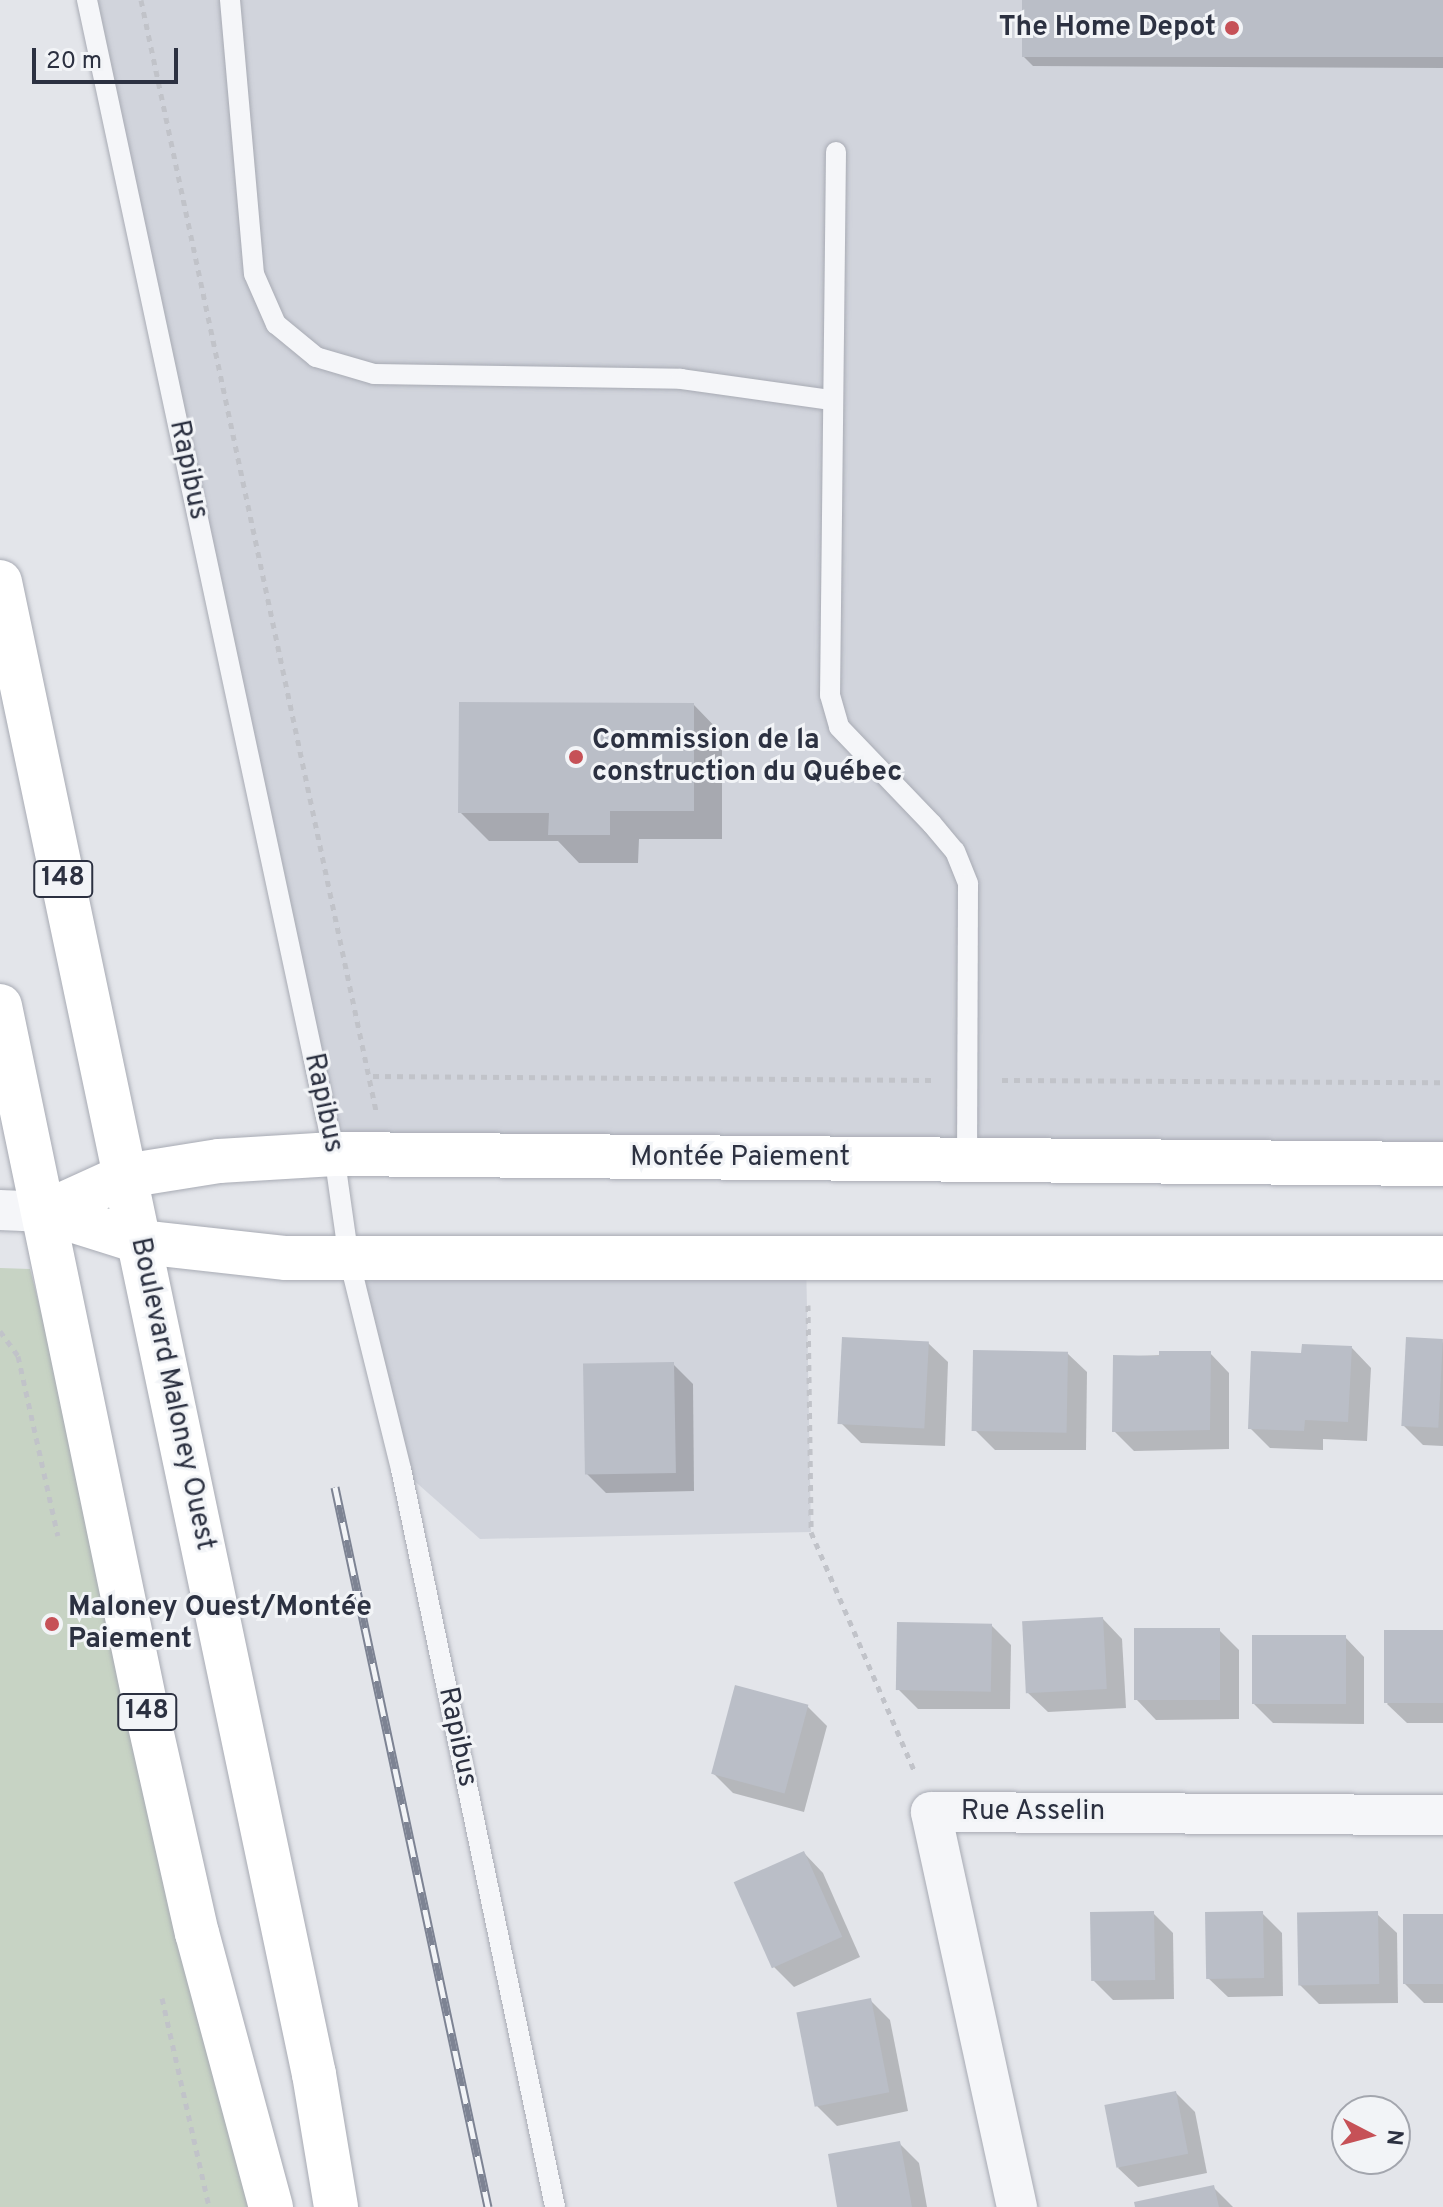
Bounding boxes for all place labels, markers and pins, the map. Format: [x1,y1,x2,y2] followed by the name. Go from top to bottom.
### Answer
[999,11,1216,45] place label: The Home Depot
[1223,19,1241,37] marker: The Home Depot
[592,724,903,790] place label: Commission de la construction du Québec
[567,748,585,766] marker: Commission de la construction du Québec
[68,1591,372,1657] place label: Maloney Ouest/Montée Paiement
[43,1615,61,1633] marker: Maloney Ouest/Montée Paiement

